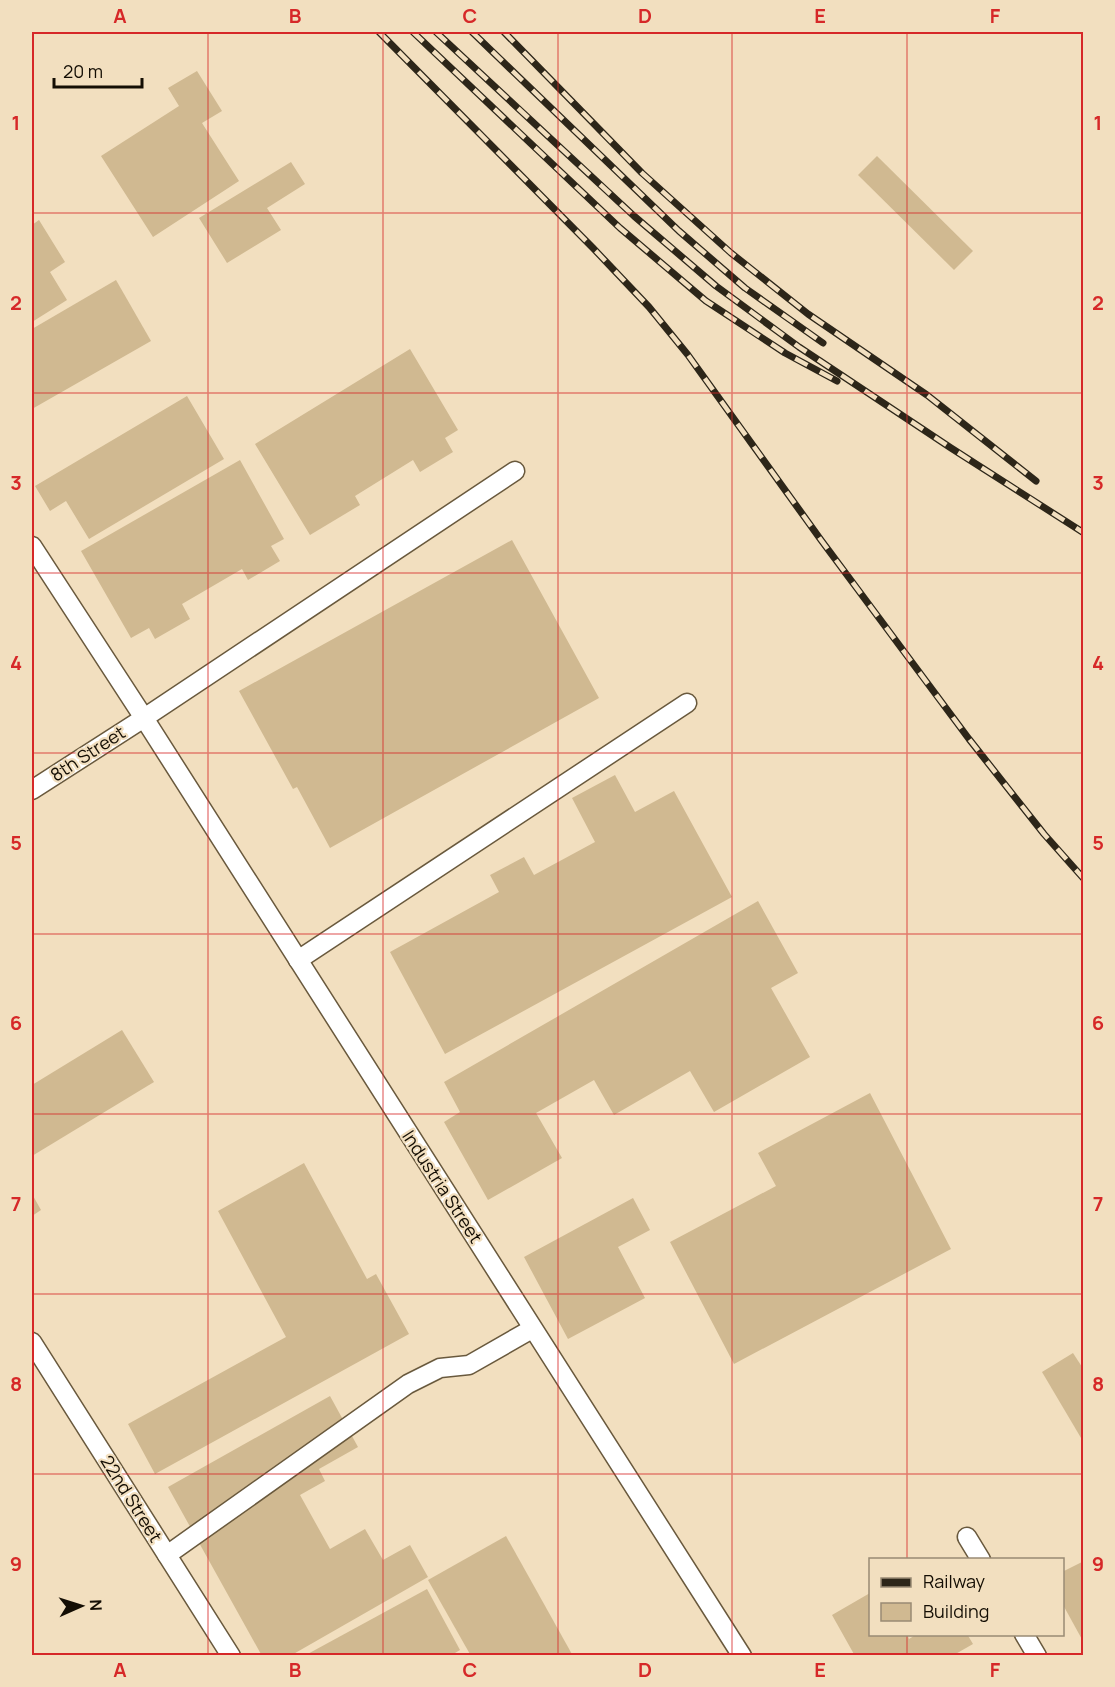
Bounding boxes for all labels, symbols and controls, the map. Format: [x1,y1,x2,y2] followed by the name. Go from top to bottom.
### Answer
[113,2,127,29] text: A
[289,2,302,29] text: B
[463,2,477,29] text: C
[638,2,652,29] text: D
[814,2,826,29] text: E
[990,2,1001,29] text: F
[54,51,142,89] scale bar
[63,59,103,83] text: 20 m
[12,109,20,136] text: 1
[1094,109,1102,136] text: 1
[10,289,22,316] text: 2
[1092,289,1104,316] text: 2
[10,469,22,496] text: 3
[1092,469,1104,496] text: 3
[10,649,22,676] text: 4
[1092,649,1104,676] text: 4
[45,720,130,786] street label: 8th Street
[10,829,22,856] text: 5
[1092,829,1104,856] text: 5
[10,1009,22,1036] text: 6
[1092,1009,1104,1036] text: 6
[397,1125,488,1248] street label: Industria Street
[11,1190,21,1217] text: 7
[1093,1190,1103,1217] text: 7
[10,1370,22,1397] text: 8
[1092,1370,1104,1397] text: 8
[96,1450,168,1547] street label: 22nd Street
[10,1550,22,1577] text: 9
[1092,1550,1104,1577] text: 9
[869,1558,1064,1636] legend
[923,1569,985,1593] text: Railway
[51,1576,111,1636] north arrow
[85,1599,107,1612] text: N
[923,1599,989,1623] text: Building
[113,1656,127,1683] text: A
[289,1656,302,1683] text: B
[463,1656,477,1683] text: C
[638,1656,652,1683] text: D
[814,1656,826,1683] text: E
[990,1656,1001,1683] text: F

